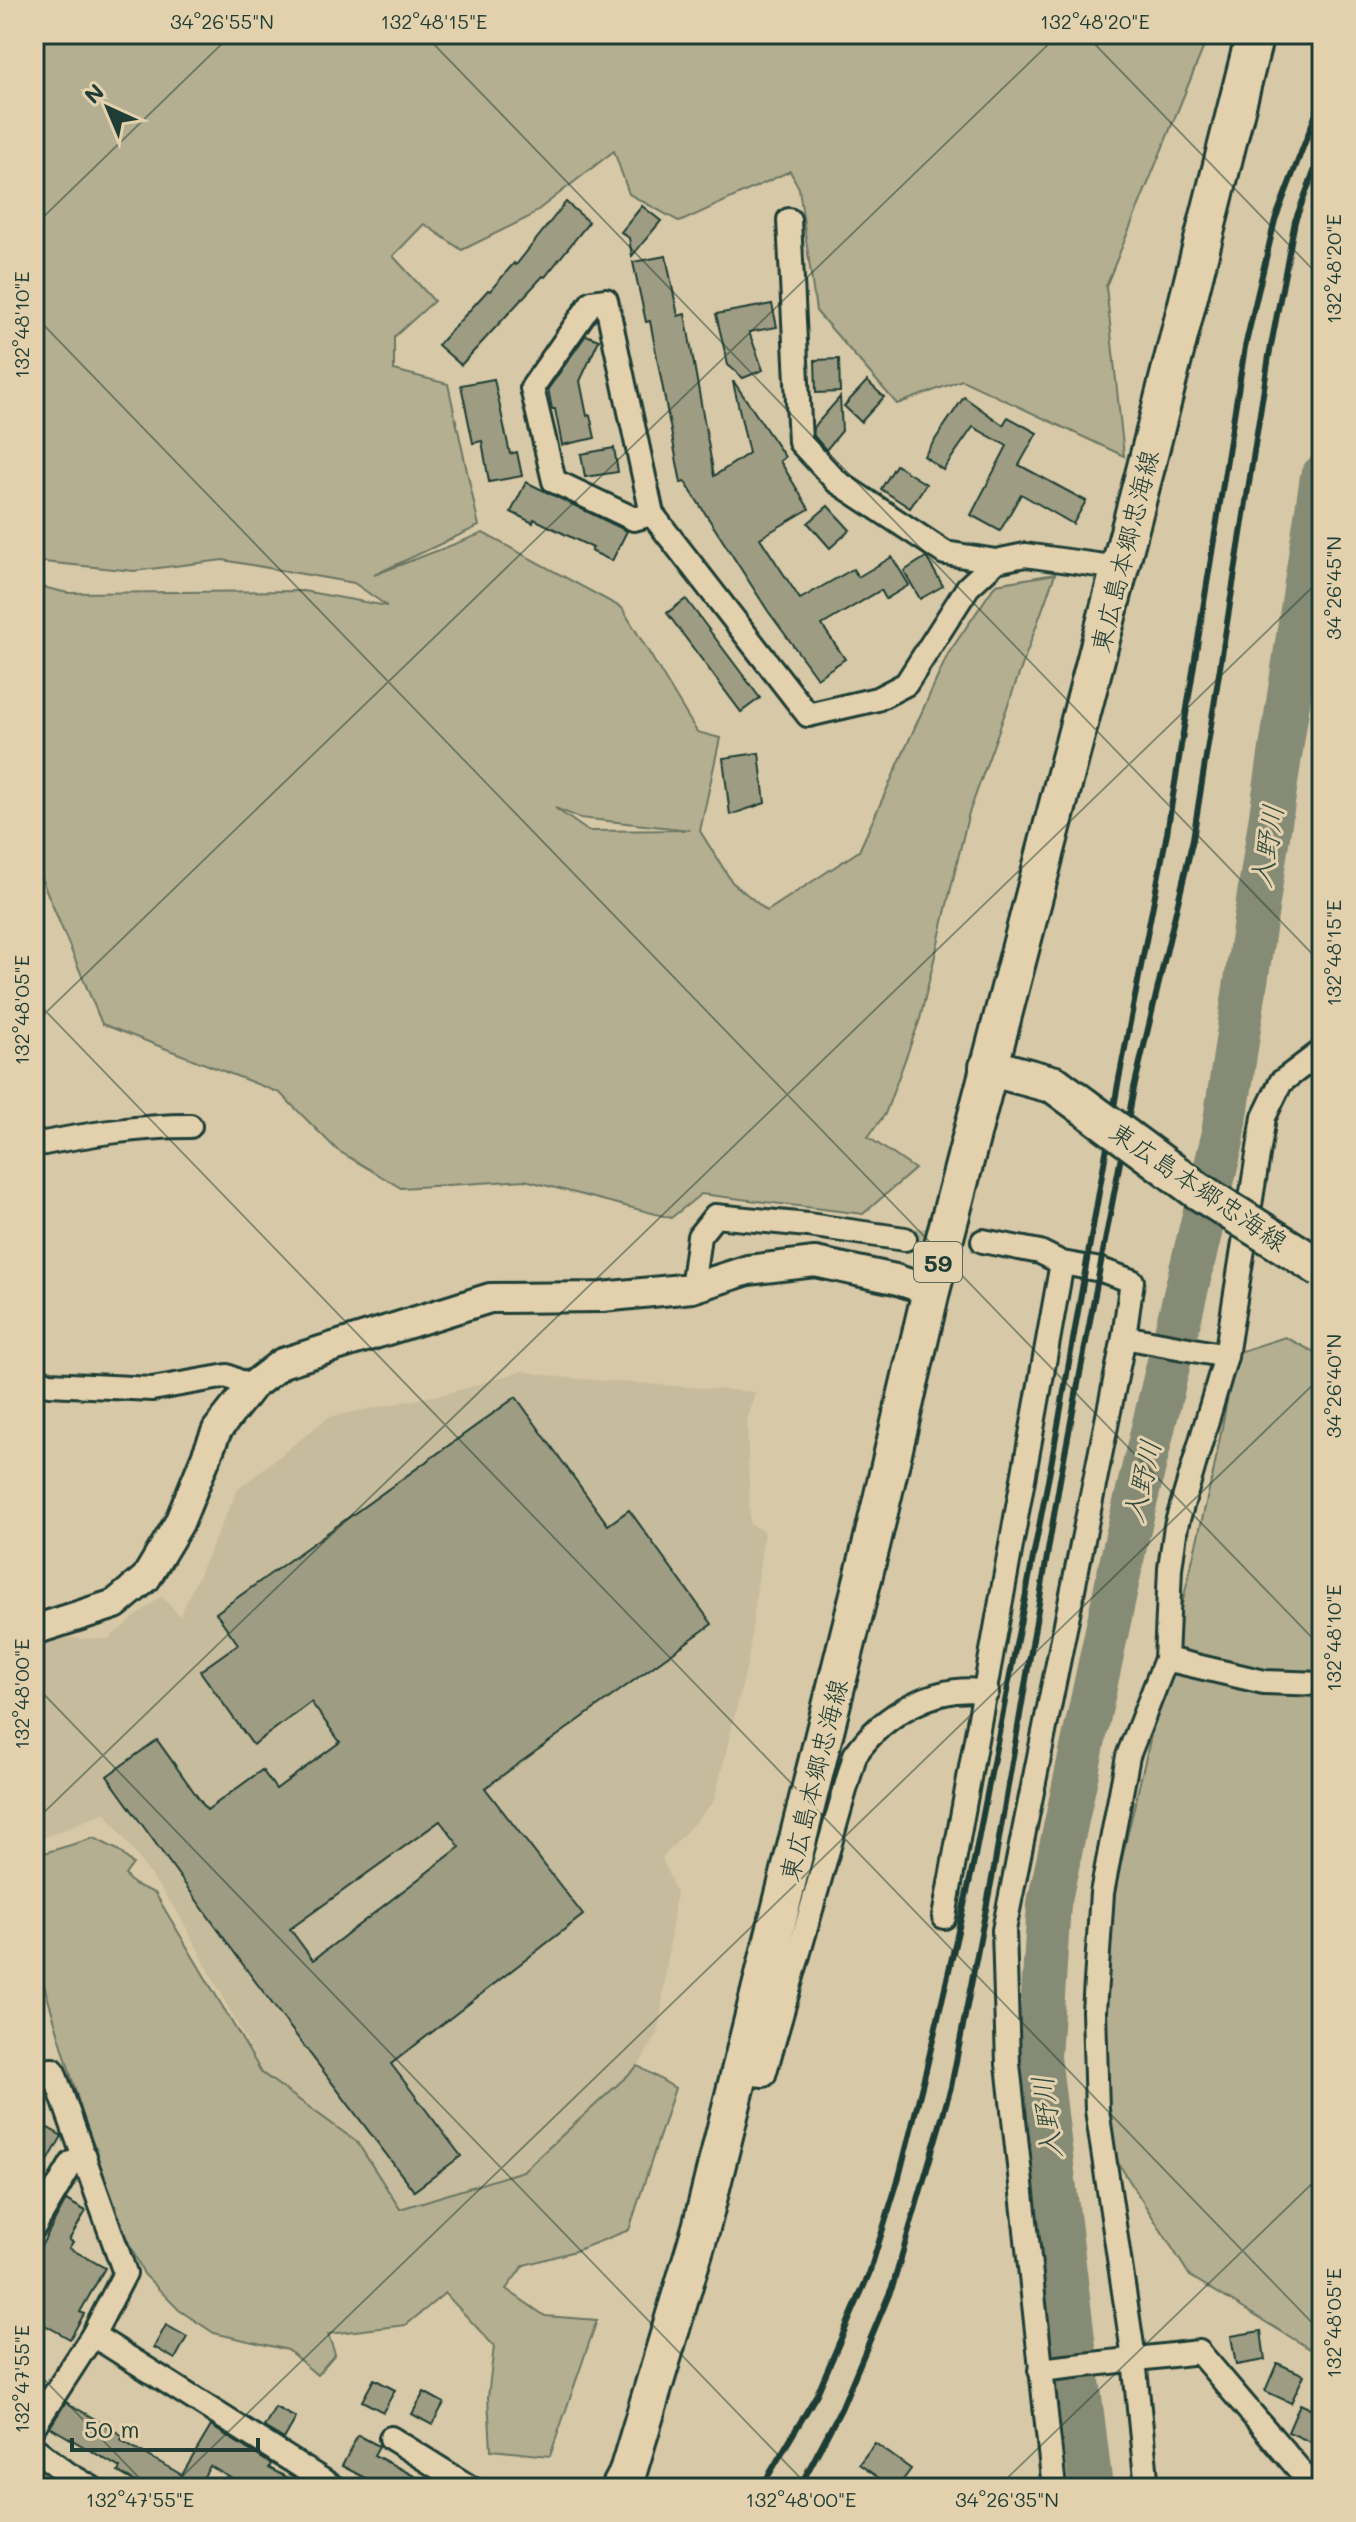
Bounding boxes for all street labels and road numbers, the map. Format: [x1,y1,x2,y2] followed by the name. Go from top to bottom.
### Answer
[1082,446,1166,656] street label: 東広島本郷忠海線
[1103,1114,1295,1258] street label: 東広島本郷忠海線
[914,1242,962,1282] road number: 59
[771,1675,855,1885] street label: 東広島本郷忠海線

